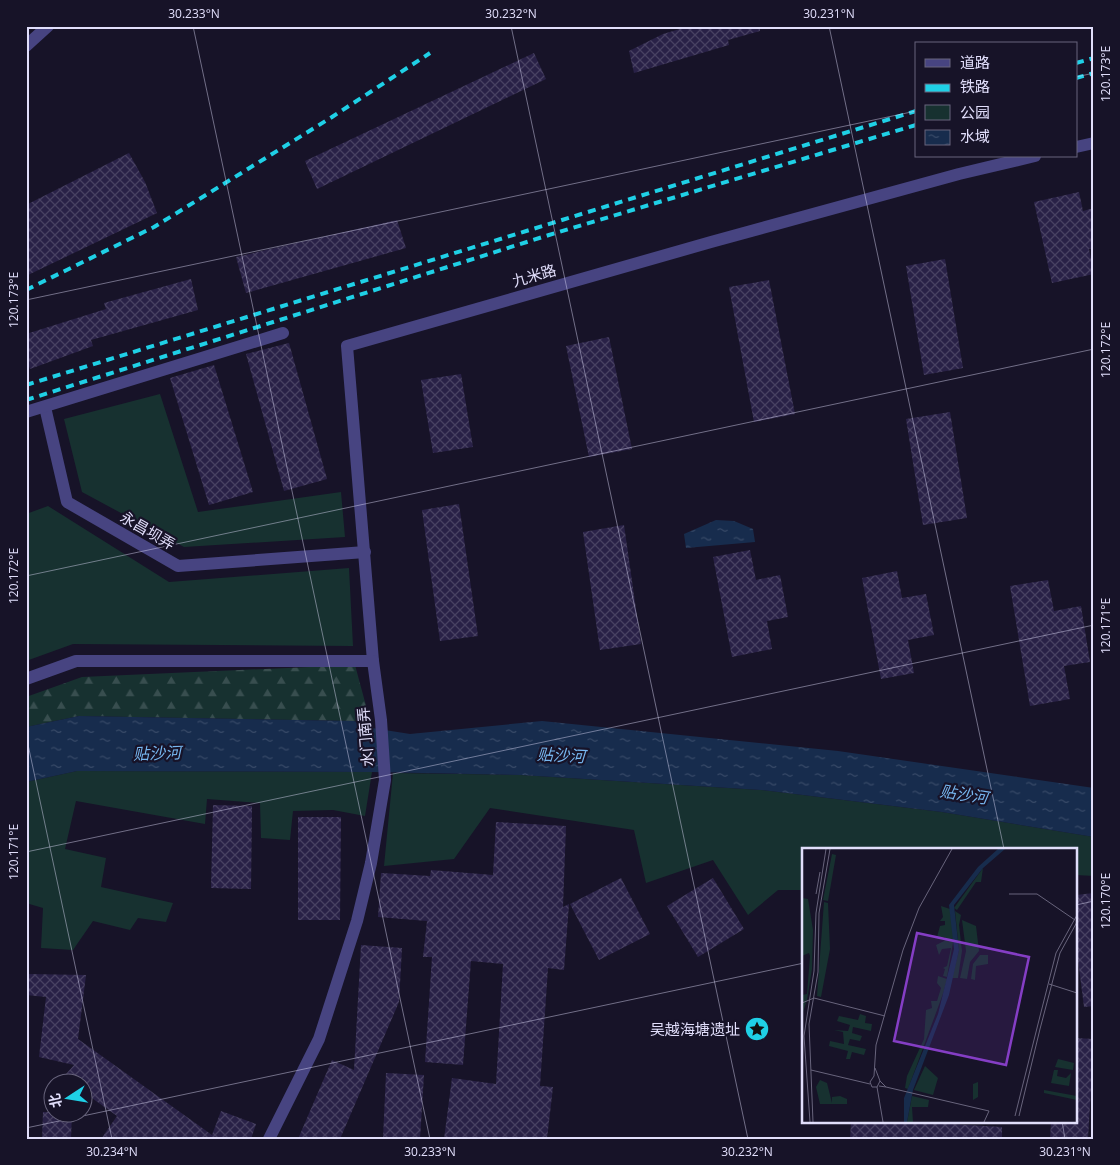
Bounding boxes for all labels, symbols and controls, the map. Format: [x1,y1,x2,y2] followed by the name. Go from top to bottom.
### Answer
[168,5,220,22] text: 30.233°N
[485,5,537,22] text: 30.232°N
[803,5,855,22] text: 30.231°N
[915,42,1078,158] legend
[1097,46,1114,102] text: 120.173°E
[960,52,990,72] text: 道路
[960,76,990,96] text: 铁路
[960,102,990,122] text: 公园
[960,126,990,146] text: 水域
[510,259,558,291] street label: 九米路
[5,272,22,328] text: 120.173°E
[1097,322,1114,378] text: 120.172°E
[117,506,179,554] street label: 永昌坝弄
[5,548,22,604] text: 120.172°E
[1097,598,1114,654] text: 120.171°E
[352,706,378,768] street label: 水门南弄
[133,741,184,765] water label: 贴沙河
[536,743,589,767] water label: 贴沙河
[939,779,992,809] water label: 贴沙河
[5,824,22,880] text: 120.171°E
[802,848,1078,1122] inset map
[1097,873,1114,929] text: 120.170°E
[744,1016,770,1042] place icon: 吴越海塘遗址
[650,1019,740,1039] place label: 吴越海塘遗址
[42,1072,92,1122] north arrow
[44,1092,66,1110] text: 北
[86,1143,138,1160] text: 30.234°N
[404,1143,456,1160] text: 30.233°N
[721,1143,773,1160] text: 30.232°N
[1039,1143,1091,1160] text: 30.231°N

